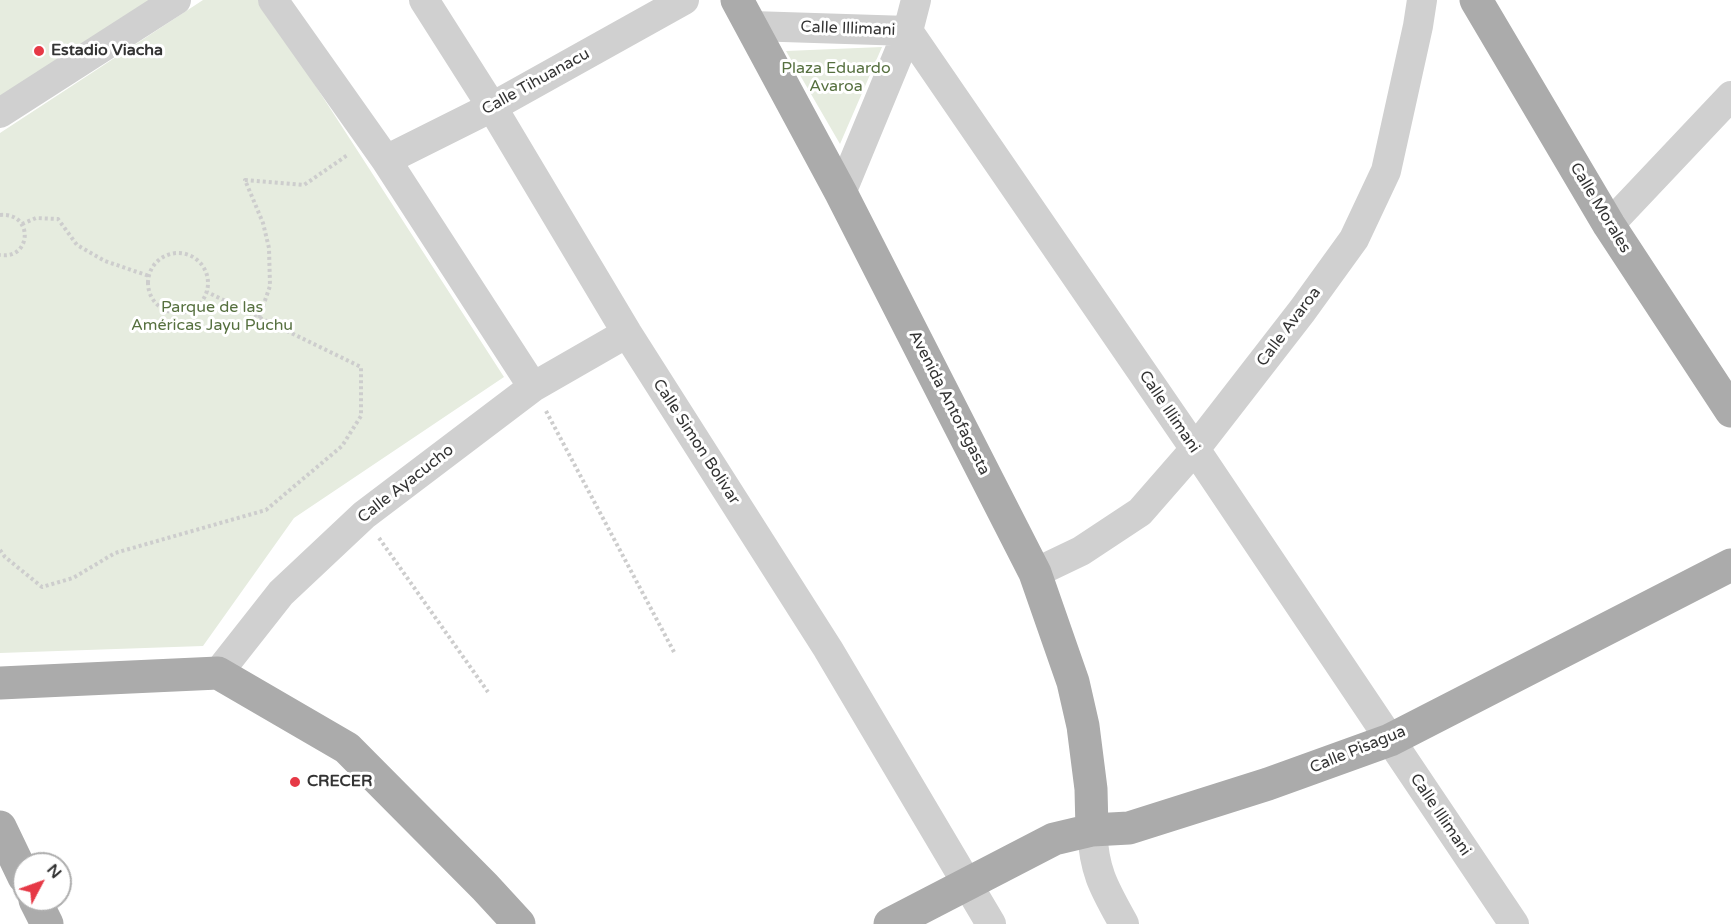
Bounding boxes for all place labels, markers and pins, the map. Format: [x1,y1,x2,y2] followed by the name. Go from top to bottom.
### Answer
[51,41,163,61] place label: Estadio Viacha
[32,44,46,58] marker: Estadio Viacha
[307,772,372,792] place label: CRECER
[288,775,302,789] marker: CRECER

